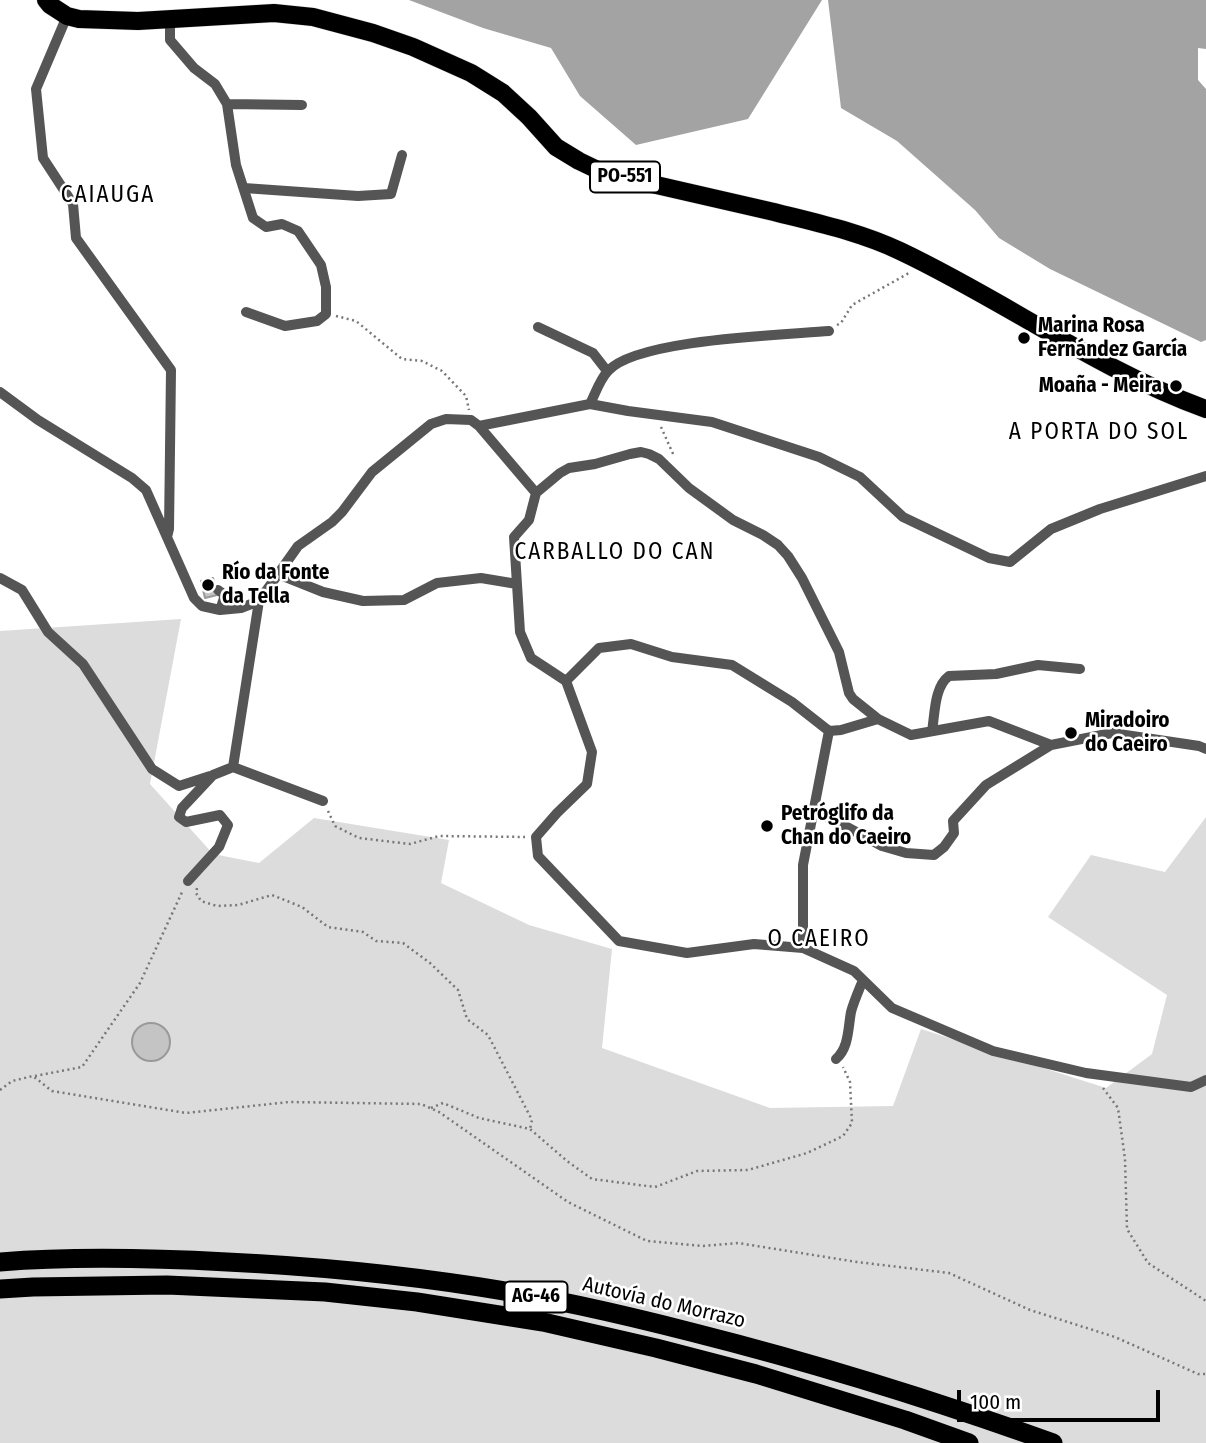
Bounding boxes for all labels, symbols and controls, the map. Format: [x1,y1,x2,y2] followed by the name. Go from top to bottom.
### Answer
[590,162,660,192] road number: PO-551
[62,182,154,210] district label: CAIAUGA
[1038,313,1187,363] place label: Marina Rosa Fernández García
[1016,330,1032,346] marker: Marina Rosa Fernández García
[1039,373,1162,399] place label: Moaña - Meira
[1168,378,1184,394] marker: Moaña - Meira
[1011,419,1187,447] district label: A PORTA DO SOL
[516,539,714,567] district label: CARBALLO DO CAN
[222,560,329,610] place label: Río da Fonte da Tella
[200,577,216,593] marker: Río da Fonte da Tella
[1085,708,1169,758] place label: Miradoiro do Caeiro
[1063,725,1079,741] marker: Miradoiro do Caeiro
[781,801,911,851] place label: Petróglifo da Chan do Caeiro
[759,818,775,834] marker: Petróglifo da Chan do Caeiro
[768,926,870,954] district label: O CAEIRO
[580,1272,748,1334] street label: Autovía do Morrazo
[504,1282,568,1312] road number: AG-46
[961,1376,1164,1420] scale bar
[970,1389,1021,1415] text: 100 m

